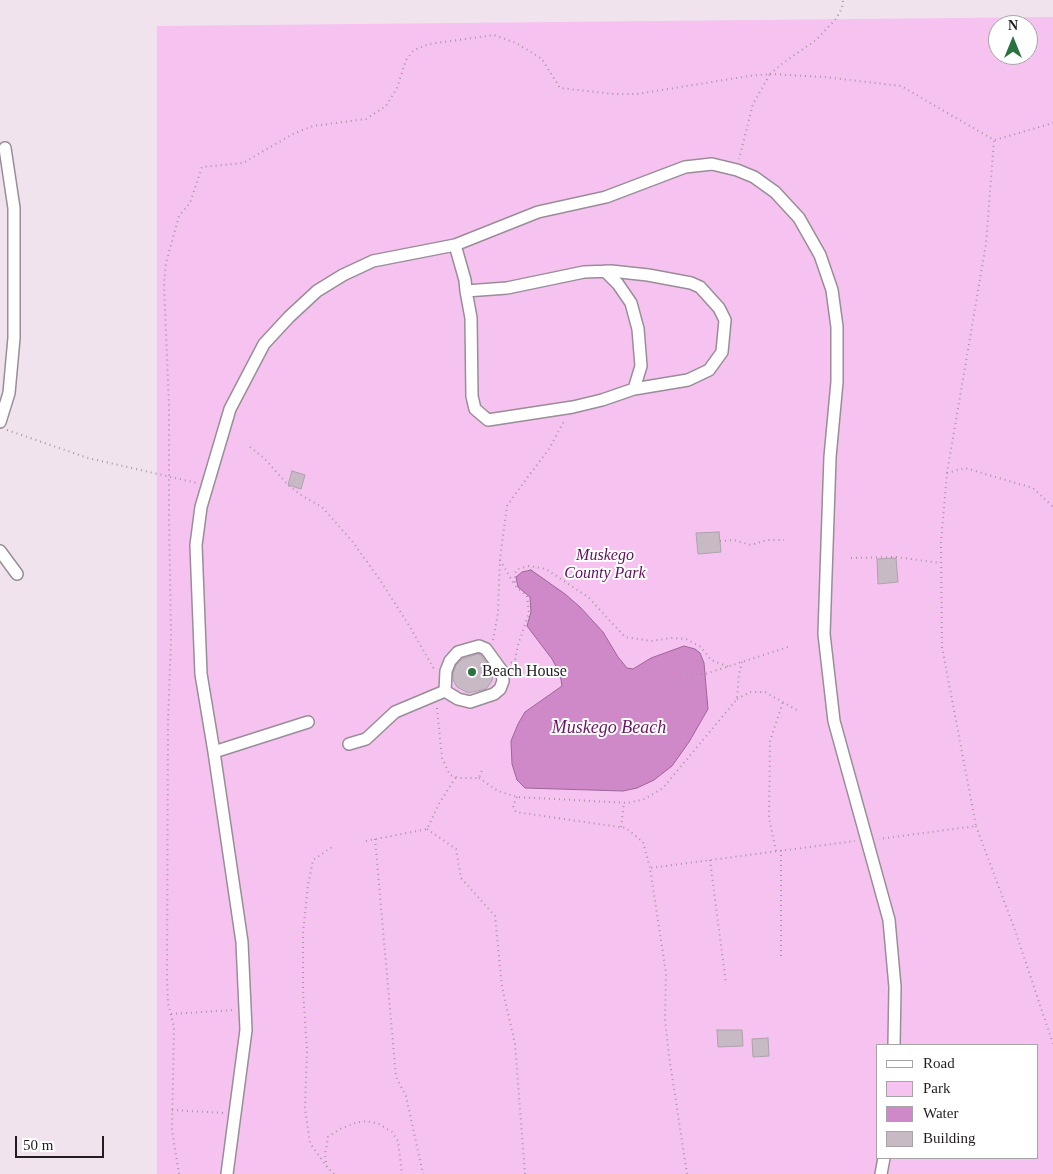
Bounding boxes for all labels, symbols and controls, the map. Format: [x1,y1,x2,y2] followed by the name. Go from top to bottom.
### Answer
[988,15,1038,65] north arrow
[1008,18,1018,33] text: N
[564,546,646,584] park label: Muskego County Park
[482,662,567,682] place label: Beach House
[466,666,478,678] marker: Beach House
[552,717,666,739] water label: Muskego Beach
[876,1044,1038,1159] legend
[923,1055,955,1071] text: Road
[923,1080,951,1096] text: Park
[923,1105,958,1121] text: Water
[18,1126,106,1158] scale bar
[923,1130,976,1146] text: Building
[23,1137,53,1153] text: 50 m

